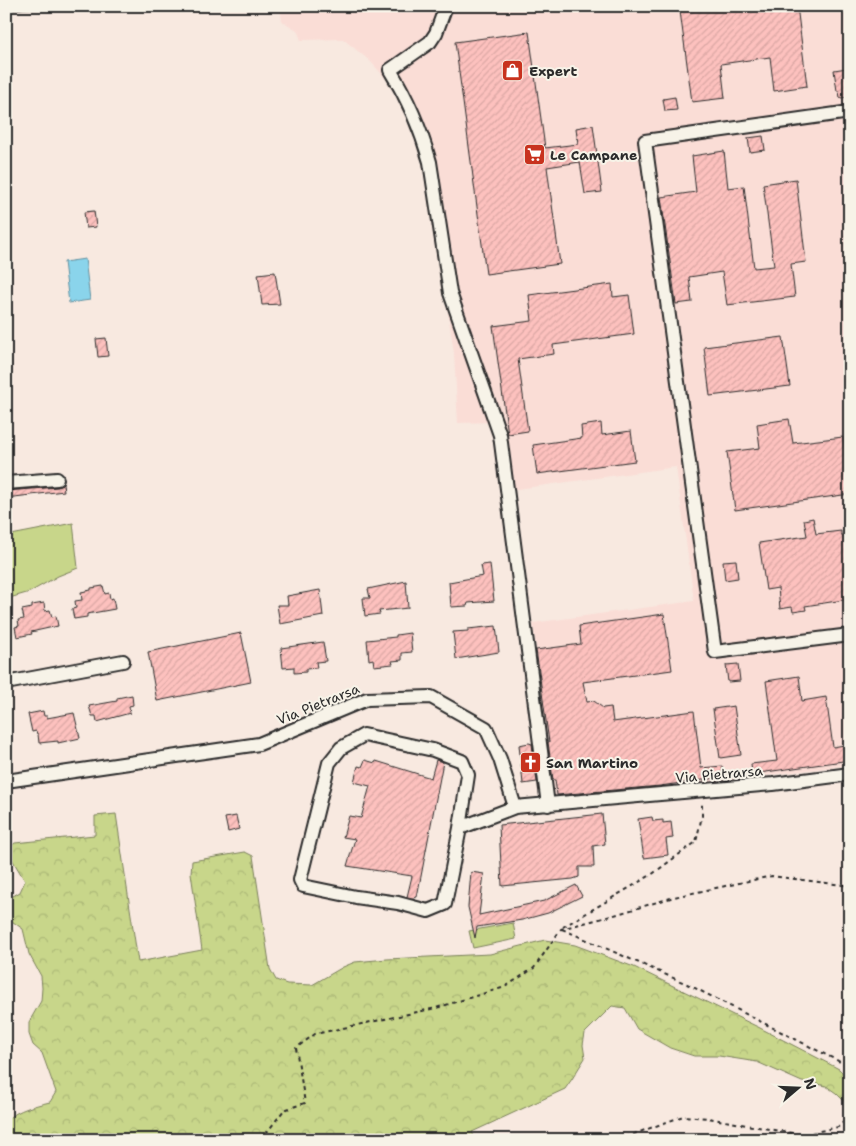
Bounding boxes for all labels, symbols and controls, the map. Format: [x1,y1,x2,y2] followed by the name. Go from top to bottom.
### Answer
[501,59,525,83] shop icon: Expert
[529,62,577,80] place label: Expert
[522,143,546,167] supermarket icon: Le Campane
[550,146,637,164] place label: Le Campane
[274,679,362,729] street label: Via Pietrarsa
[518,751,542,775] church icon: San Martino
[546,754,638,772] place label: San Martino
[674,761,764,787] street label: Via Pietrarsa
[774,1064,824,1114] north arrow
[800,1076,821,1092] text: N

